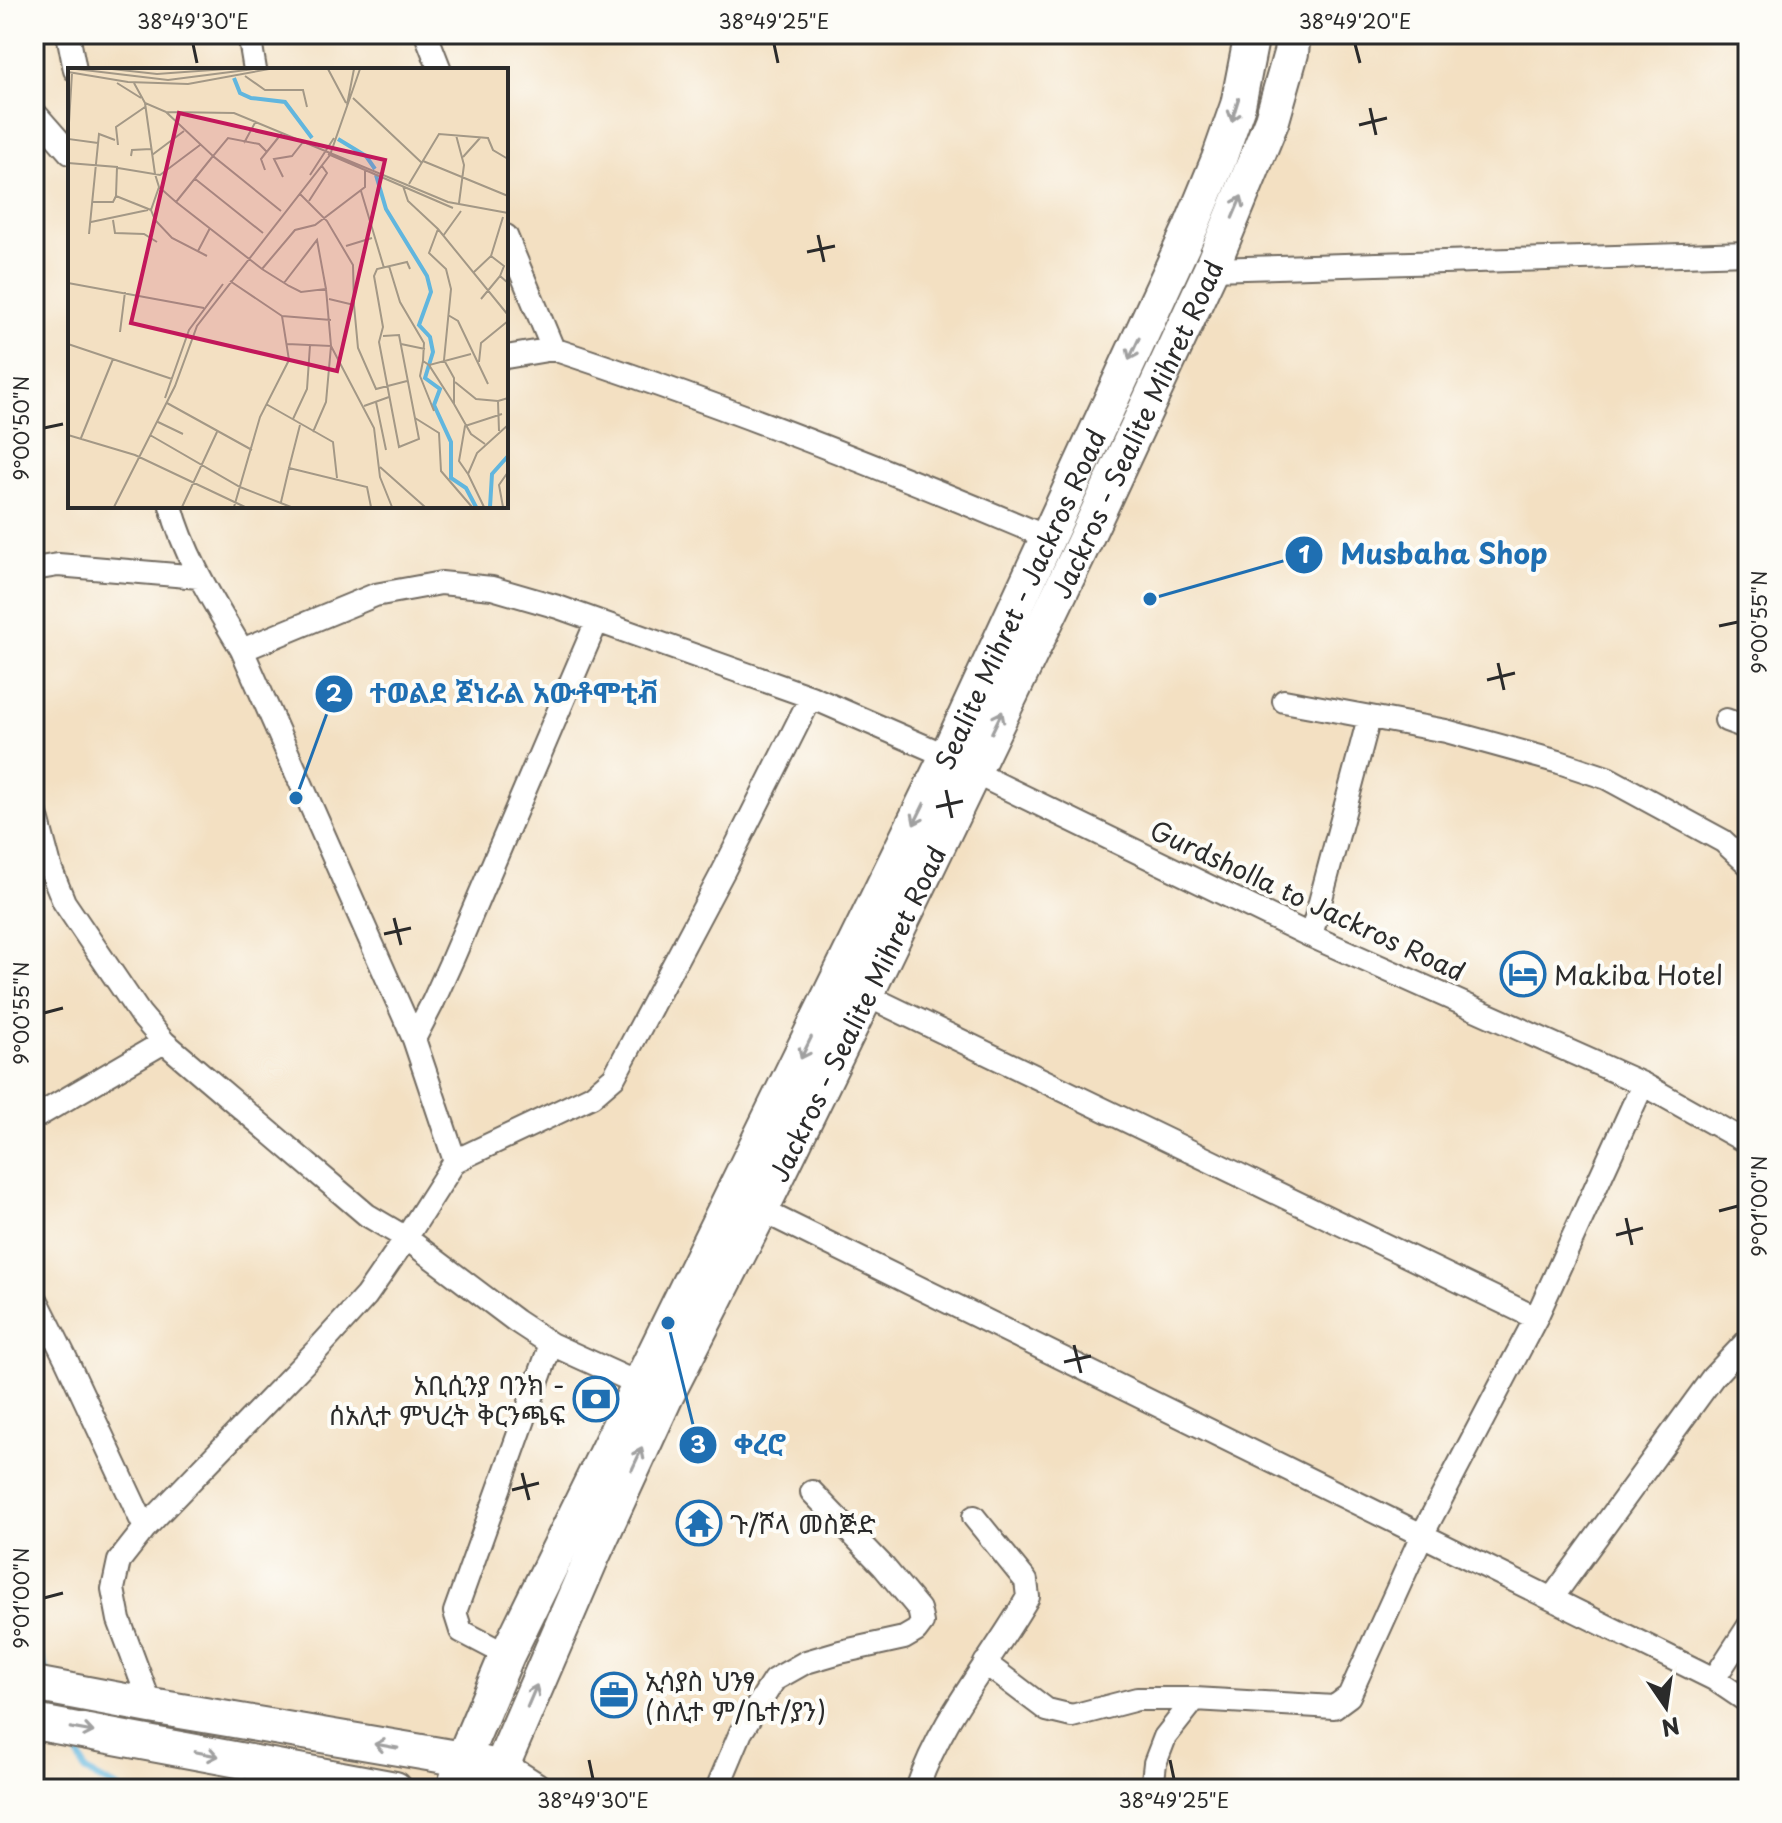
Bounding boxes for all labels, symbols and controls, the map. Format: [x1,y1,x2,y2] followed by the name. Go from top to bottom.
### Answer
[137,6,249,36] text: 38°49'30"E
[719,6,829,36] text: 38°49'25"E
[1299,6,1411,36] text: 38°49'20"E
[68,68,508,508] inset map
[1227,97,1242,122] one-way arrow
[1231,195,1246,220] one-way arrow
[1041,254,1232,605] street label: Jackros - Sealite Mihret Road
[1126,337,1141,361] one-way arrow
[6,376,36,480] text: 9°00'50"N
[924,423,1115,776] street label: Sealite Mihret - Jackros Road
[1284,529,1564,581] callout: Musbaha Shop
[1340,531,1548,574] text: Musbaha Shop
[1298,535,1310,571] text: 1
[1744,570,1774,674] text: 9°00'55"N
[314,668,675,720] callout: ተወልደ ጀነራል አውቶሞቲቭ
[370,670,658,713] text: ተወልደ ጀነራል አውቶሞቲቭ
[326,674,343,710] text: 2
[990,710,1005,734] one-way arrow
[911,801,926,825] one-way arrow
[1144,810,1472,990] street label: Gurdsholla to Jackros Road
[758,839,955,1188] street label: Jackros - Sealite Mihret Road
[1499,950,1547,998] hotel icon: Makiba Hotel
[1554,955,1723,994] place label: Makiba Hotel
[6,961,36,1065] text: 9°00'55"N
[797,1035,813,1059] one-way arrow
[1744,1155,1774,1257] text: 9°01'00"N
[329,1365,565,1434] place label: አቢሲንያ ባንክ - ሰአሊተ ምህረት ቅርንጫፍ
[572,1375,620,1423] bank icon: አቢሲንያ ባንክ - ሰአሊተ ምህረት ቅርንጫፍ
[678,1419,802,1471] callout: ቀረሮ
[734,1421,786,1464] text: ቀረሮ
[690,1425,706,1461] text: 3
[630,1447,645,1471] one-way arrow
[675,1499,723,1547] temple icon: ጉ/ሾላ መስጅድ
[730,1504,876,1543] place label: ጉ/ሾላ መስጅድ
[6,1547,36,1649] text: 9°01'00"N
[645,1661,826,1730] place label: ኢሳያስ ህንፃ (ስሊተ ም/ቤተ/ያን)
[1626,1667,1706,1747] north arrow
[590,1671,638,1719] office icon: ኢሳያስ ህንፃ (ስሊተ ም/ቤተ/ያን)
[525,1684,540,1709] one-way arrow
[1659,1710,1683,1746] text: N
[69,1724,94,1739] one-way arrow
[374,1737,399,1752] one-way arrow
[194,1747,219,1762] one-way arrow
[537,1785,649,1815] text: 38°49'30"E
[1119,1785,1229,1815] text: 38°49'25"E

